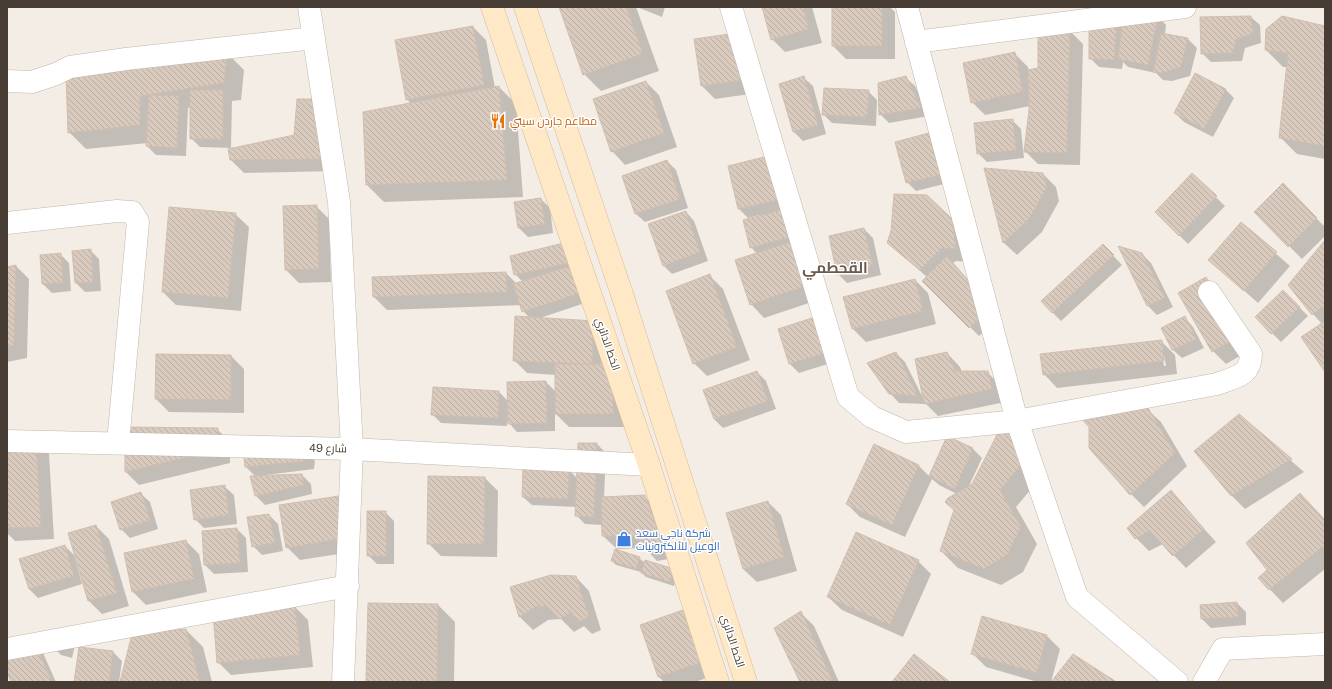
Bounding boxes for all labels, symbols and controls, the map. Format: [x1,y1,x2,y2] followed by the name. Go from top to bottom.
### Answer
[489,112,507,130] restaurant icon: مطاعم جاردن سيتي
[510,115,597,130] place label: مطاعم جاردن سيتي
[802,259,868,280] district label: القحطمي
[591,316,623,373] street label: الخط الدائري
[309,442,347,456] street label: شارع 49
[636,527,720,553] place label: شركة ناجي سعد الوعيل للألكترونيات
[615,530,633,548] shop icon: شركة ناجي سعد الوعيل للألكترونيات
[716,613,747,670] street label: الخط الدائري

